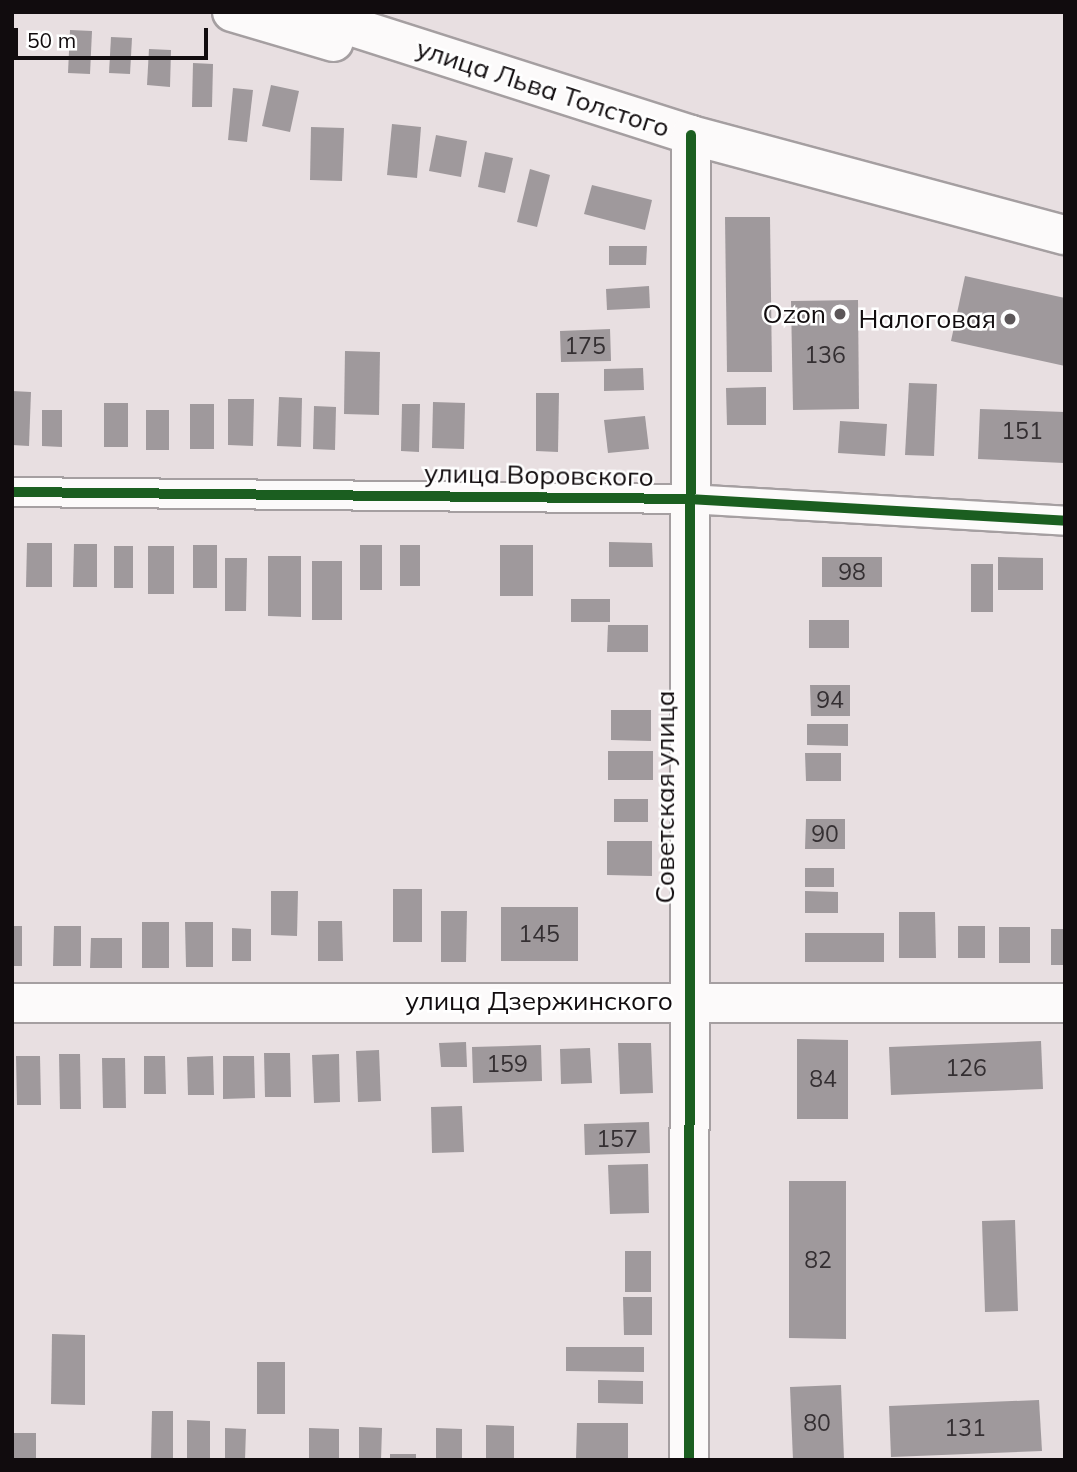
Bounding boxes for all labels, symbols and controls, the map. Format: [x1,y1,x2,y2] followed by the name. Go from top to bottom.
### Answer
[18,14,212,58] scale bar
[27,27,76,53] text: 50 m
[412,32,674,144] street label: улица Льва Толстого
[763,298,826,330] place label: Ozon
[859,303,996,335] place label: Налоговая
[832,306,848,322] marker: Ozon
[1002,311,1018,327] marker: Налоговая
[564,332,606,360] house number: 175
[804,341,846,369] house number: 136
[1001,417,1043,445] house number: 151
[424,457,654,493] street label: улица Воровского
[838,558,866,586] house number: 98
[816,686,844,714] house number: 94
[649,690,681,904] street label: Советская улица
[811,820,839,848] house number: 90
[518,920,560,948] house number: 145
[405,985,673,1017] street label: улица Дзержинского
[486,1050,528,1078] house number: 159
[945,1054,987,1082] house number: 126
[809,1065,837,1093] house number: 84
[596,1125,638,1153] house number: 157
[804,1246,832,1274] house number: 82
[803,1409,831,1437] house number: 80
[944,1414,986,1442] house number: 131

